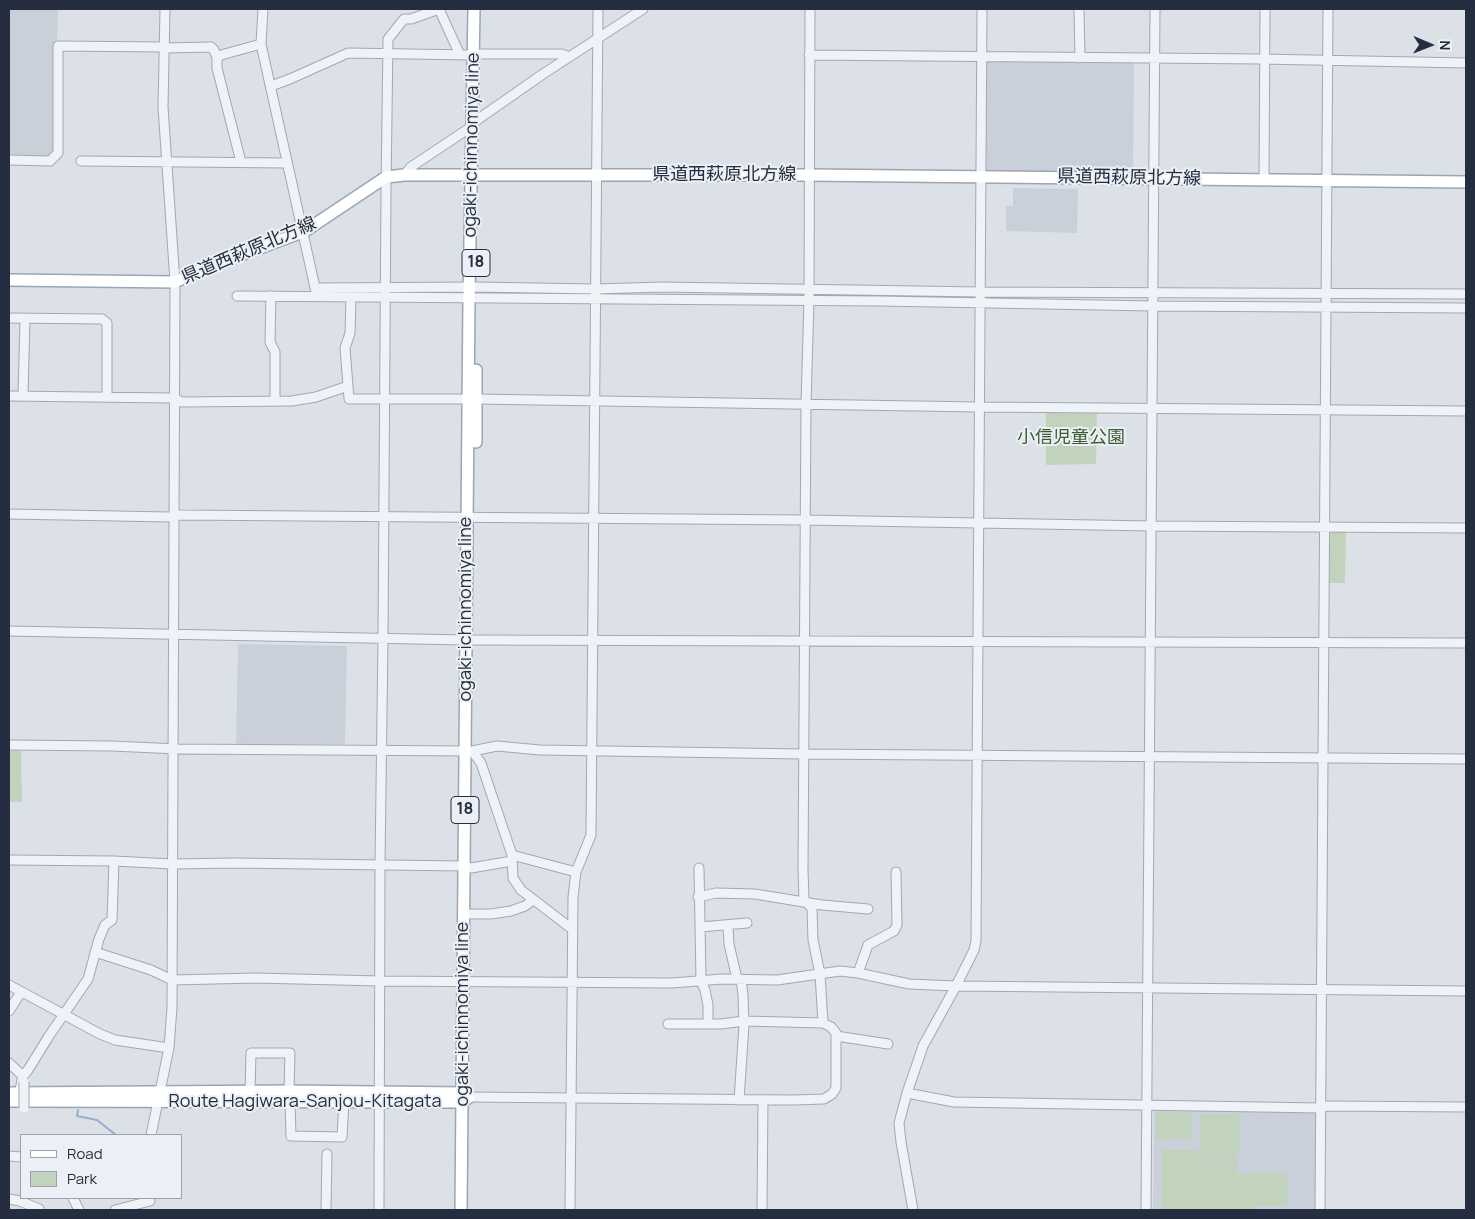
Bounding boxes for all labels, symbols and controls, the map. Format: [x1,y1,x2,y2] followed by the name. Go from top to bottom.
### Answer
[1405,20,1455,70] north arrow
[1436,40,1455,50] text: N
[460,52,484,238] street label: ogaki-ichinnomiya line
[652,164,796,186] street label: 県道西萩原北方線
[1057,166,1201,190] street label: 県道西萩原北方線
[179,213,319,289] street label: 県道西萩原北方線
[462,250,490,276] road number: 18
[1017,427,1125,449] park label: 小信児童公園
[455,517,477,701] street label: ogaki-ichinnomiya line
[451,796,479,824] road number: 18
[452,922,474,1106] street label: ogaki-ichinnomiya line
[169,1091,441,1113] street label: Route Hagiwara-Sanjou-Kitagata
[20,1134,182,1199] legend
[67,1143,103,1164] text: Road
[67,1168,97,1189] text: Park

